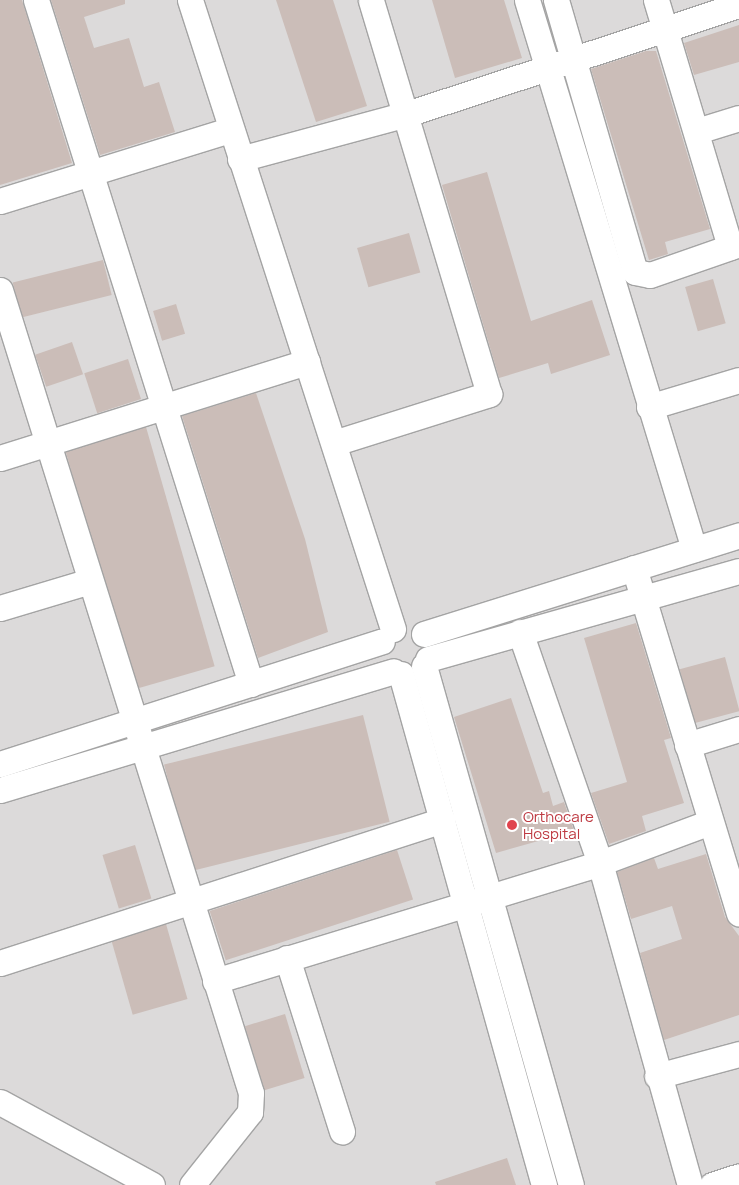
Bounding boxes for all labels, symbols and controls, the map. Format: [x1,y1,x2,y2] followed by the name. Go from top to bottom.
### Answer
[523,807,594,842] place label: Orthocare Hospital
[505,818,519,832] marker: Orthocare Hospital

